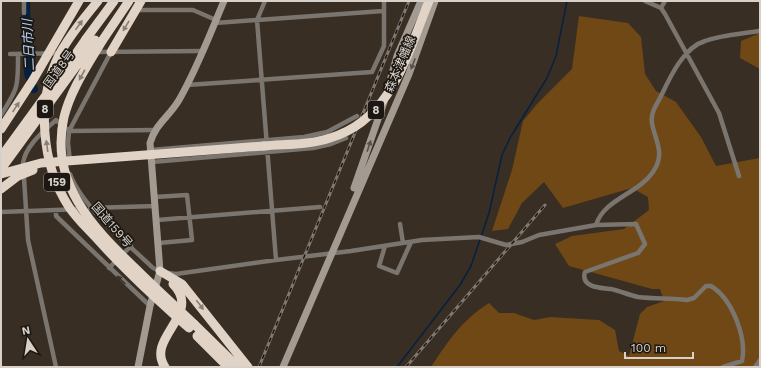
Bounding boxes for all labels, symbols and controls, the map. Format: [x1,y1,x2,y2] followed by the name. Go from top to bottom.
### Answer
[20,17,37,71] water label: 二日市川
[75,19,83,30] one-way arrow
[123,20,130,32] one-way arrow
[382,34,418,94] street label: 森本津幡線
[41,47,77,91] street label: 国道8号
[409,58,415,70] one-way arrow
[79,69,85,81] one-way arrow
[37,100,53,118] road number: 8
[368,101,384,119] road number: 8
[12,102,19,113] one-way arrow
[44,140,50,153] one-way arrow
[366,140,372,152] one-way arrow
[44,173,70,191] road number: 159
[89,200,135,250] street label: 国道159号
[117,276,126,285] one-way arrow
[196,300,204,311] one-way arrow
[8,320,48,360] north arrow
[21,324,31,338] text: N
[625,334,693,360] scale bar
[631,341,666,355] text: 100 m

